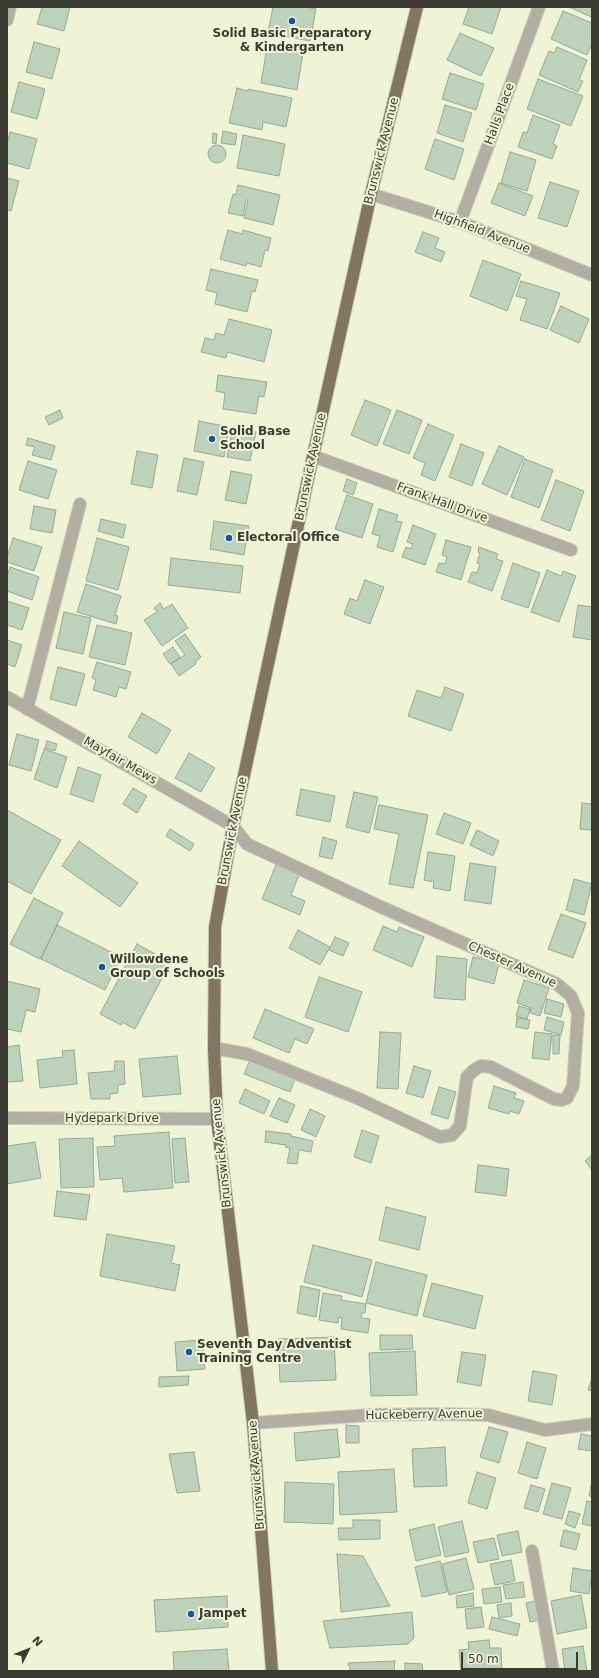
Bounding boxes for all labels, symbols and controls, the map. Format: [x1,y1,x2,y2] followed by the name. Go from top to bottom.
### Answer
[287,16,297,26] marker: Solid Basic Preparatory & Kindergarten
[213,27,371,55] place label: Solid Basic Preparatory & Kindergarten
[482,81,518,147] street label: Halls Place
[362,96,402,206] street label: Brunswick Avenue
[432,207,532,257] street label: Highfield Avenue
[293,412,329,522] street label: Brunswick Avenue
[220,425,290,453] place label: Solid Base School
[207,434,217,444] marker: Solid Base School
[395,480,489,526] street label: Frank Hall Drive
[237,531,340,545] place label: Electoral Office
[224,533,234,543] marker: Electoral Office
[81,734,159,788] street label: Mayfair Mews
[215,776,251,886] street label: Brunswick Avenue
[466,939,558,991] street label: Chester Avenue
[110,953,225,981] place label: Willowdene Group of Schools
[97,962,107,972] marker: Willowdene Group of Schools
[209,1098,235,1208] street label: Brunswick Avenue
[65,1112,159,1126] street label: Hydepark Drive
[197,1338,352,1366] place label: Seventh Day Adventist Training Centre
[184,1347,194,1357] marker: Seventh Day Adventist Training Centre
[365,1407,483,1423] street label: Huckeberry Avenue
[246,1420,268,1530] street label: Brunswick Avenue
[199,1607,247,1621] place label: Jampet
[186,1609,196,1619] marker: Jampet
[8,1630,48,1670] north arrow
[29,1634,45,1649] text: N
[463,1644,580,1670] scale bar
[468,1652,499,1666] text: 50 m

